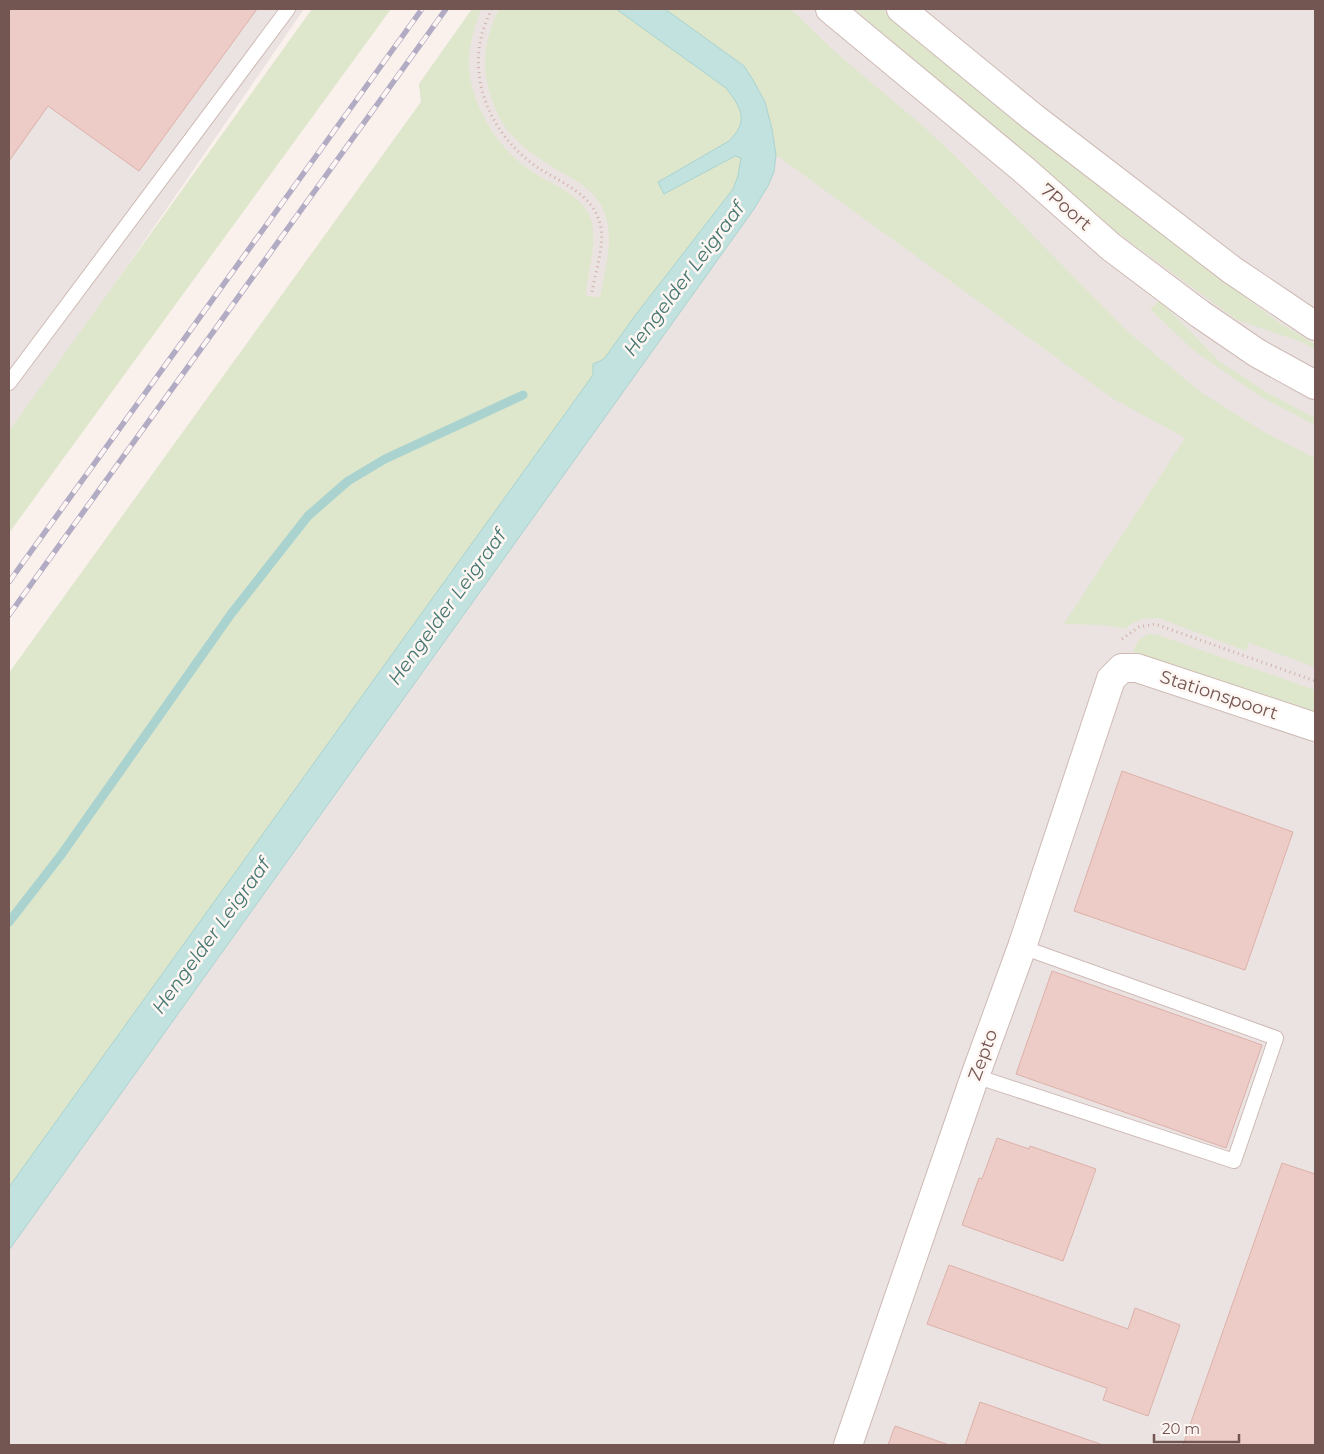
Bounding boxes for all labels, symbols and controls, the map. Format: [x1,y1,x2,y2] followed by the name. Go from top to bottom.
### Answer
[1036,179,1096,235] street label: 7Poort
[619,196,751,360] water label: Hengelder Leigraaf
[383,523,513,689] water label: Hengelder Leigraaf
[1157,666,1281,724] street label: Stationspoort
[147,852,277,1018] water label: Hengelder Leigraaf
[964,1026,1002,1084] street label: Zepto
[1154,1412,1239,1444] scale bar
[1162,1419,1200,1438] text: 20 m

